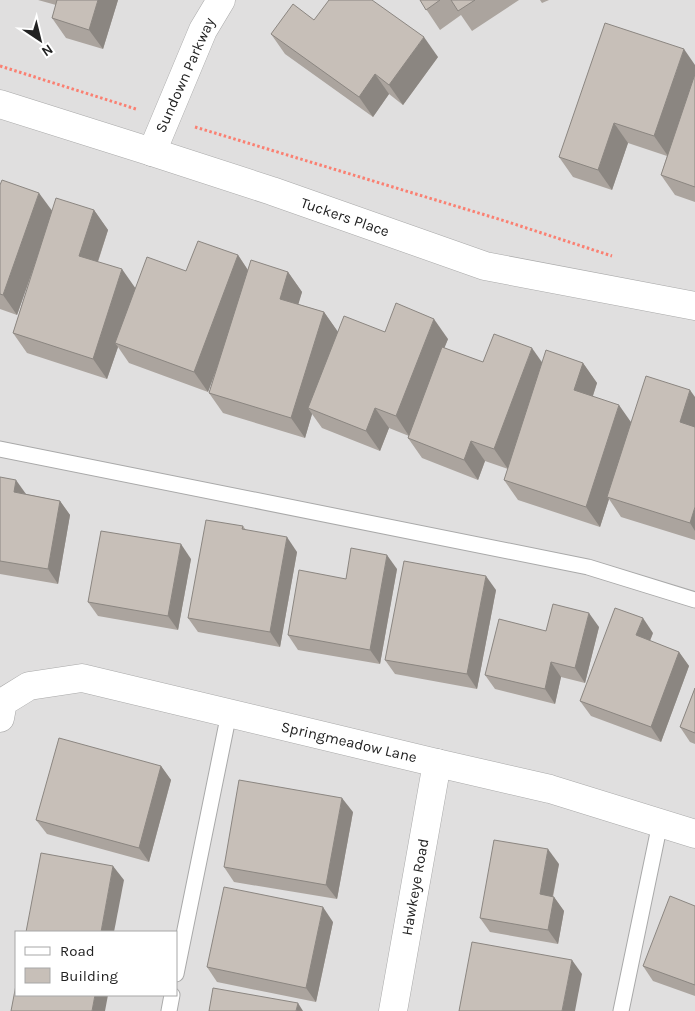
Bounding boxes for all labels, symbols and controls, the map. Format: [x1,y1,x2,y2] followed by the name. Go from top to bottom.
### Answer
[15,15,65,65] north arrow
[151,15,219,135] street label: Sundown Parkway
[38,40,56,60] text: N
[298,193,392,241] street label: Tuckers Place
[279,718,419,766] street label: Springmeadow Lane
[398,837,432,937] street label: Hawkeye Road
[15,931,178,996] legend
[60,942,95,960] text: Road
[60,967,118,985] text: Building

